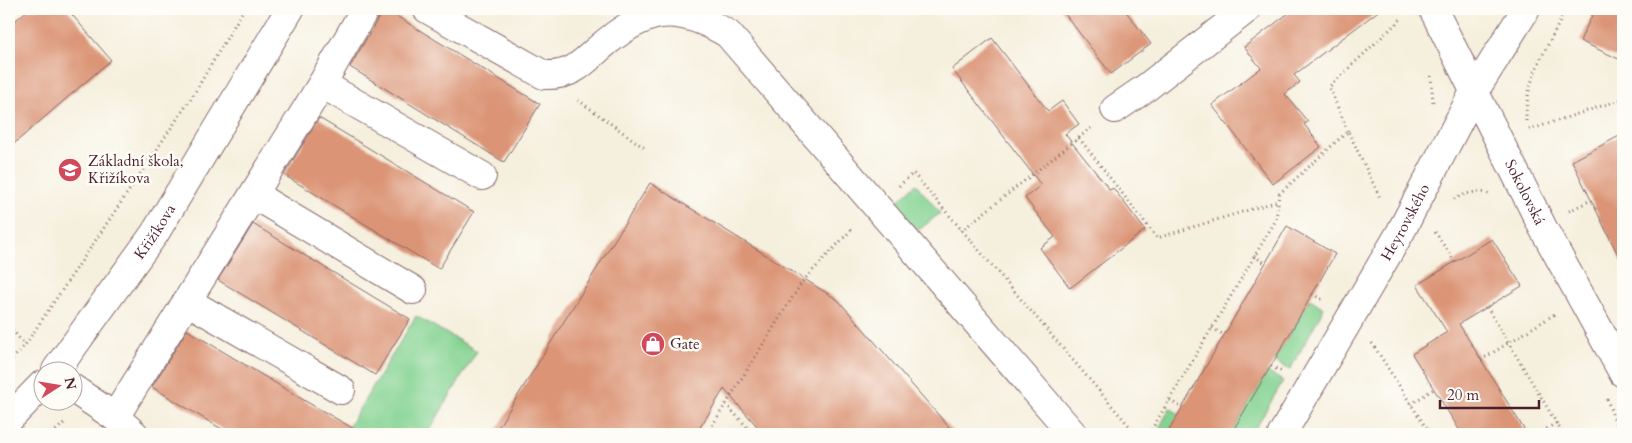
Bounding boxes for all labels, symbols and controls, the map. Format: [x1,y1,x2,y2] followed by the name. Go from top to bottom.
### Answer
[88,151,184,188] place label: Základní škola, Křižíkova
[1500,156,1550,229] street label: Sokolovská
[57,157,83,183] school or university icon: Základní škola, Křižíkova
[1376,180,1434,264] street label: Heyrovského
[129,200,180,263] street label: Křižíkova
[640,331,666,357] shop icon: Gate
[670,334,700,354] place label: Gate
[32,360,82,410] north arrow
[60,375,81,391] text: N
[1440,378,1538,410] scale bar
[1447,385,1479,405] text: 20 m

